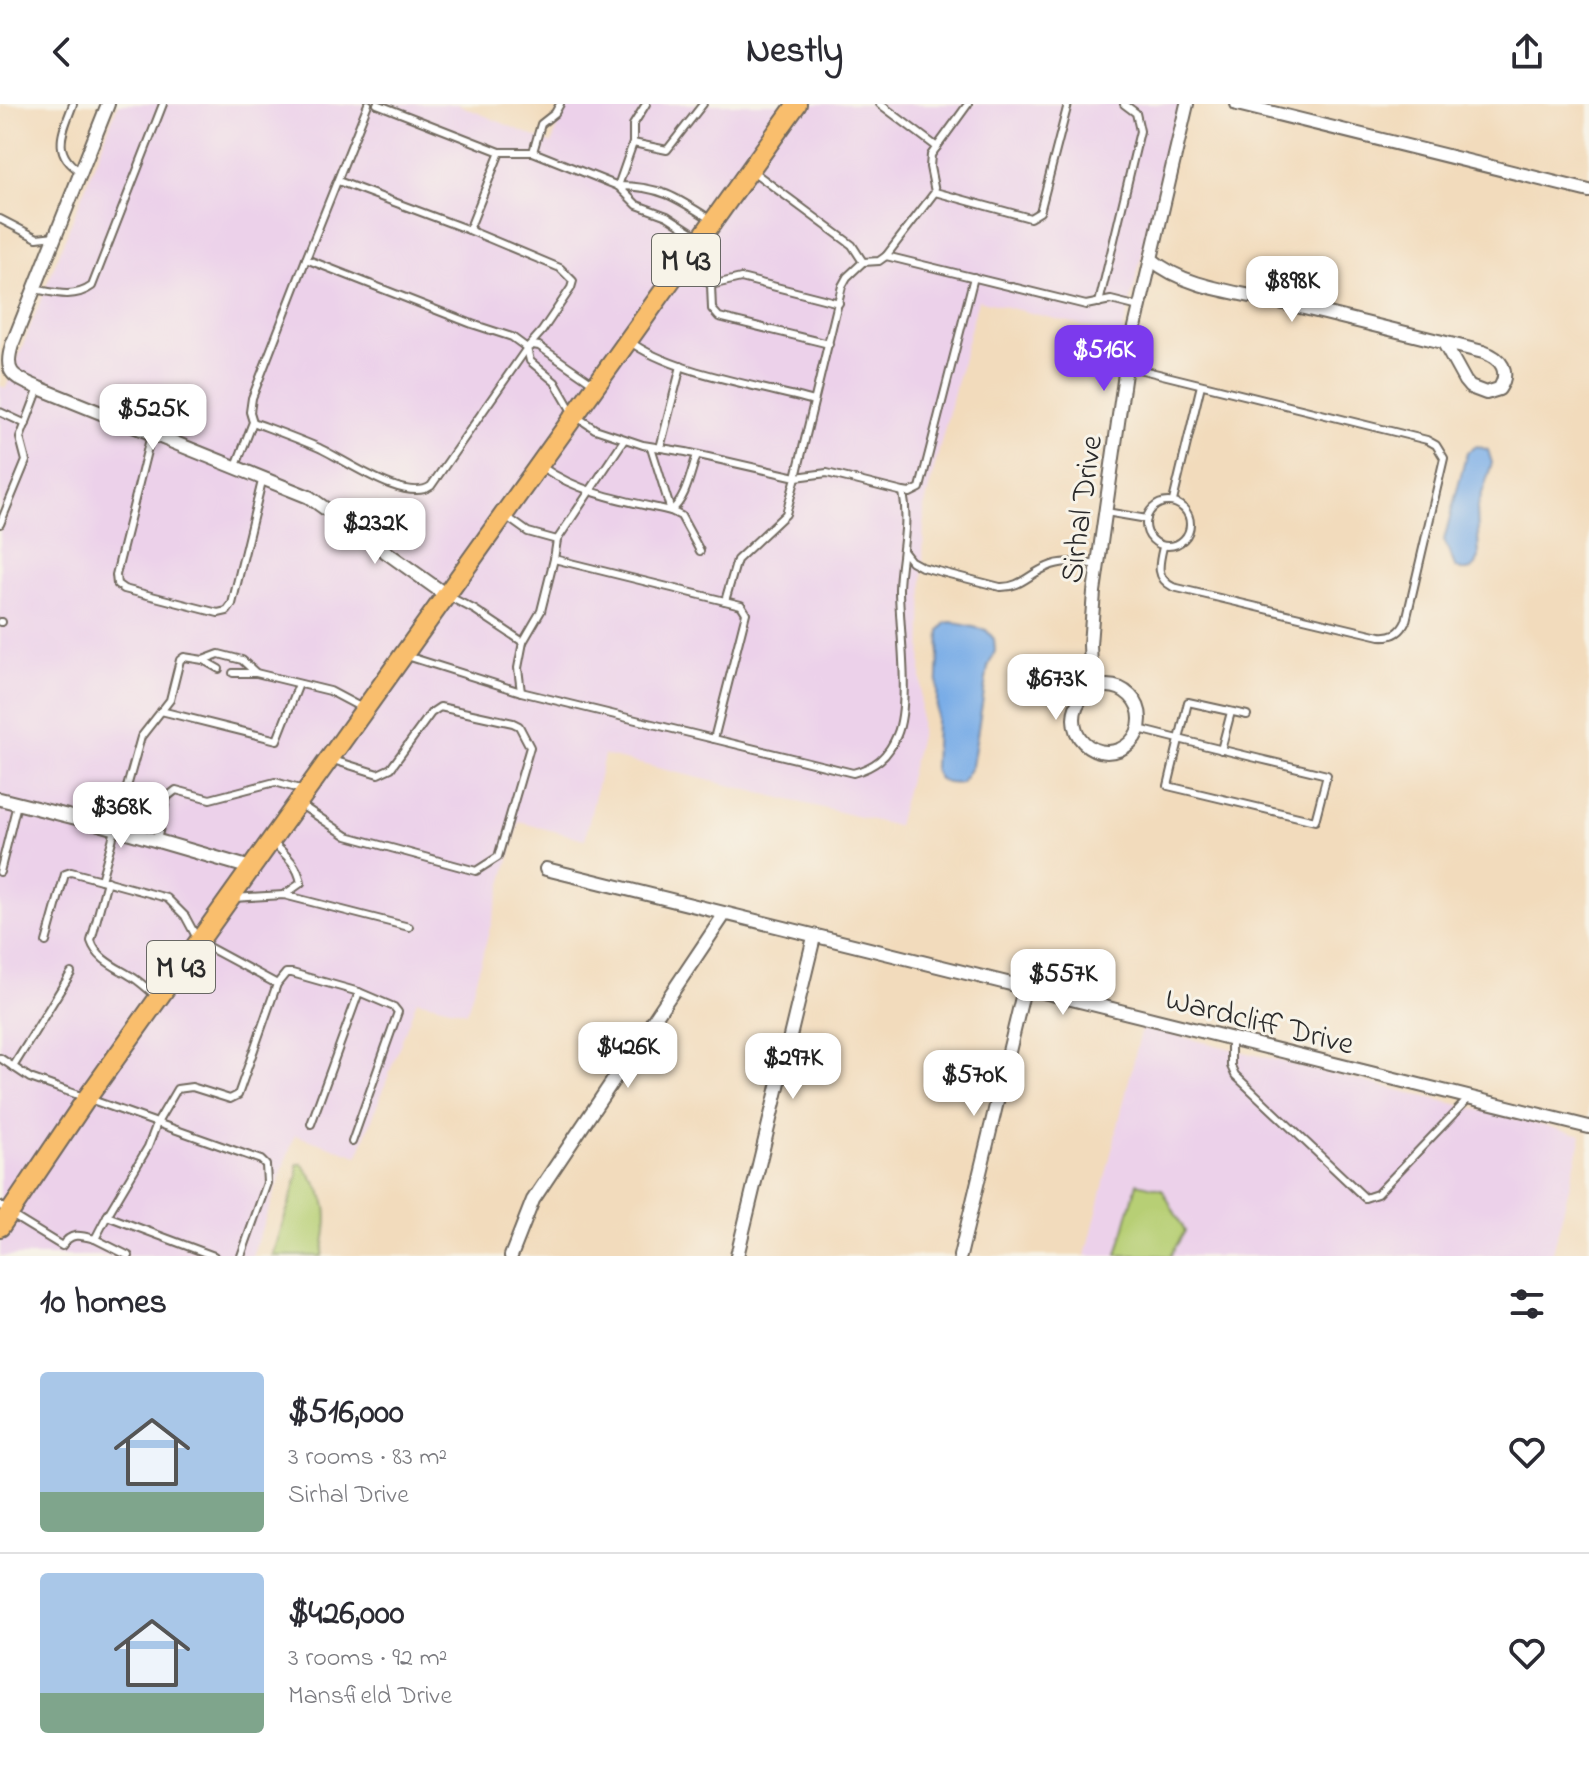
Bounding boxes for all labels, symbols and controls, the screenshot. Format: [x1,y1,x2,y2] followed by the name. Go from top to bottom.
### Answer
[746,26,843,79] text: Nestly
[40,30,84,74] icon: back
[1505,30,1549,74] icon: share
[652,234,720,286] road number: M 43
[1236,256,1348,324] pin: $898K
[1264,263,1320,301] text: $898K
[1048,325,1160,393] pin: $516K
[1073,332,1135,370] text: $516K
[97,384,209,452] pin: $525K
[117,391,189,429] text: $525K
[1050,432,1117,586] street label: Sirhal Drive
[319,498,431,566] pin: $232K
[343,505,407,543] text: $232K
[1000,654,1112,722] pin: $673K
[1025,661,1087,699] text: $673K
[65,782,177,850] pin: $368K
[91,789,151,827] text: $368K
[147,941,215,993] road number: M 43
[1007,949,1119,1017] pin: $557K
[1029,956,1097,994] text: $557K
[1160,977,1359,1070] street label: Wardcliff Drive
[572,1022,684,1090] pin: $426K
[596,1029,660,1067] text: $426K
[737,1033,849,1101] pin: $297K
[763,1040,823,1078] text: $297K
[918,1050,1030,1118] pin: $570K
[941,1057,1007,1095] text: $570K
[40,1279,167,1329] text: 10 homes
[1505,1282,1549,1326] icon: filters
[288,1389,404,1439] text: $516,000
[104,1404,200,1500] icon: home
[1505,1430,1549,1474] icon: heart
[288,1439,447,1477] text: 3 rooms · 83 m²
[288,1477,409,1515] text: Sirhal Drive
[288,1590,404,1640] text: $426,000
[104,1605,200,1701] icon: home
[1505,1631,1549,1675] icon: heart
[288,1640,447,1678] text: 3 rooms · 92 m²
[288,1678,452,1716] text: Mansfield Drive

